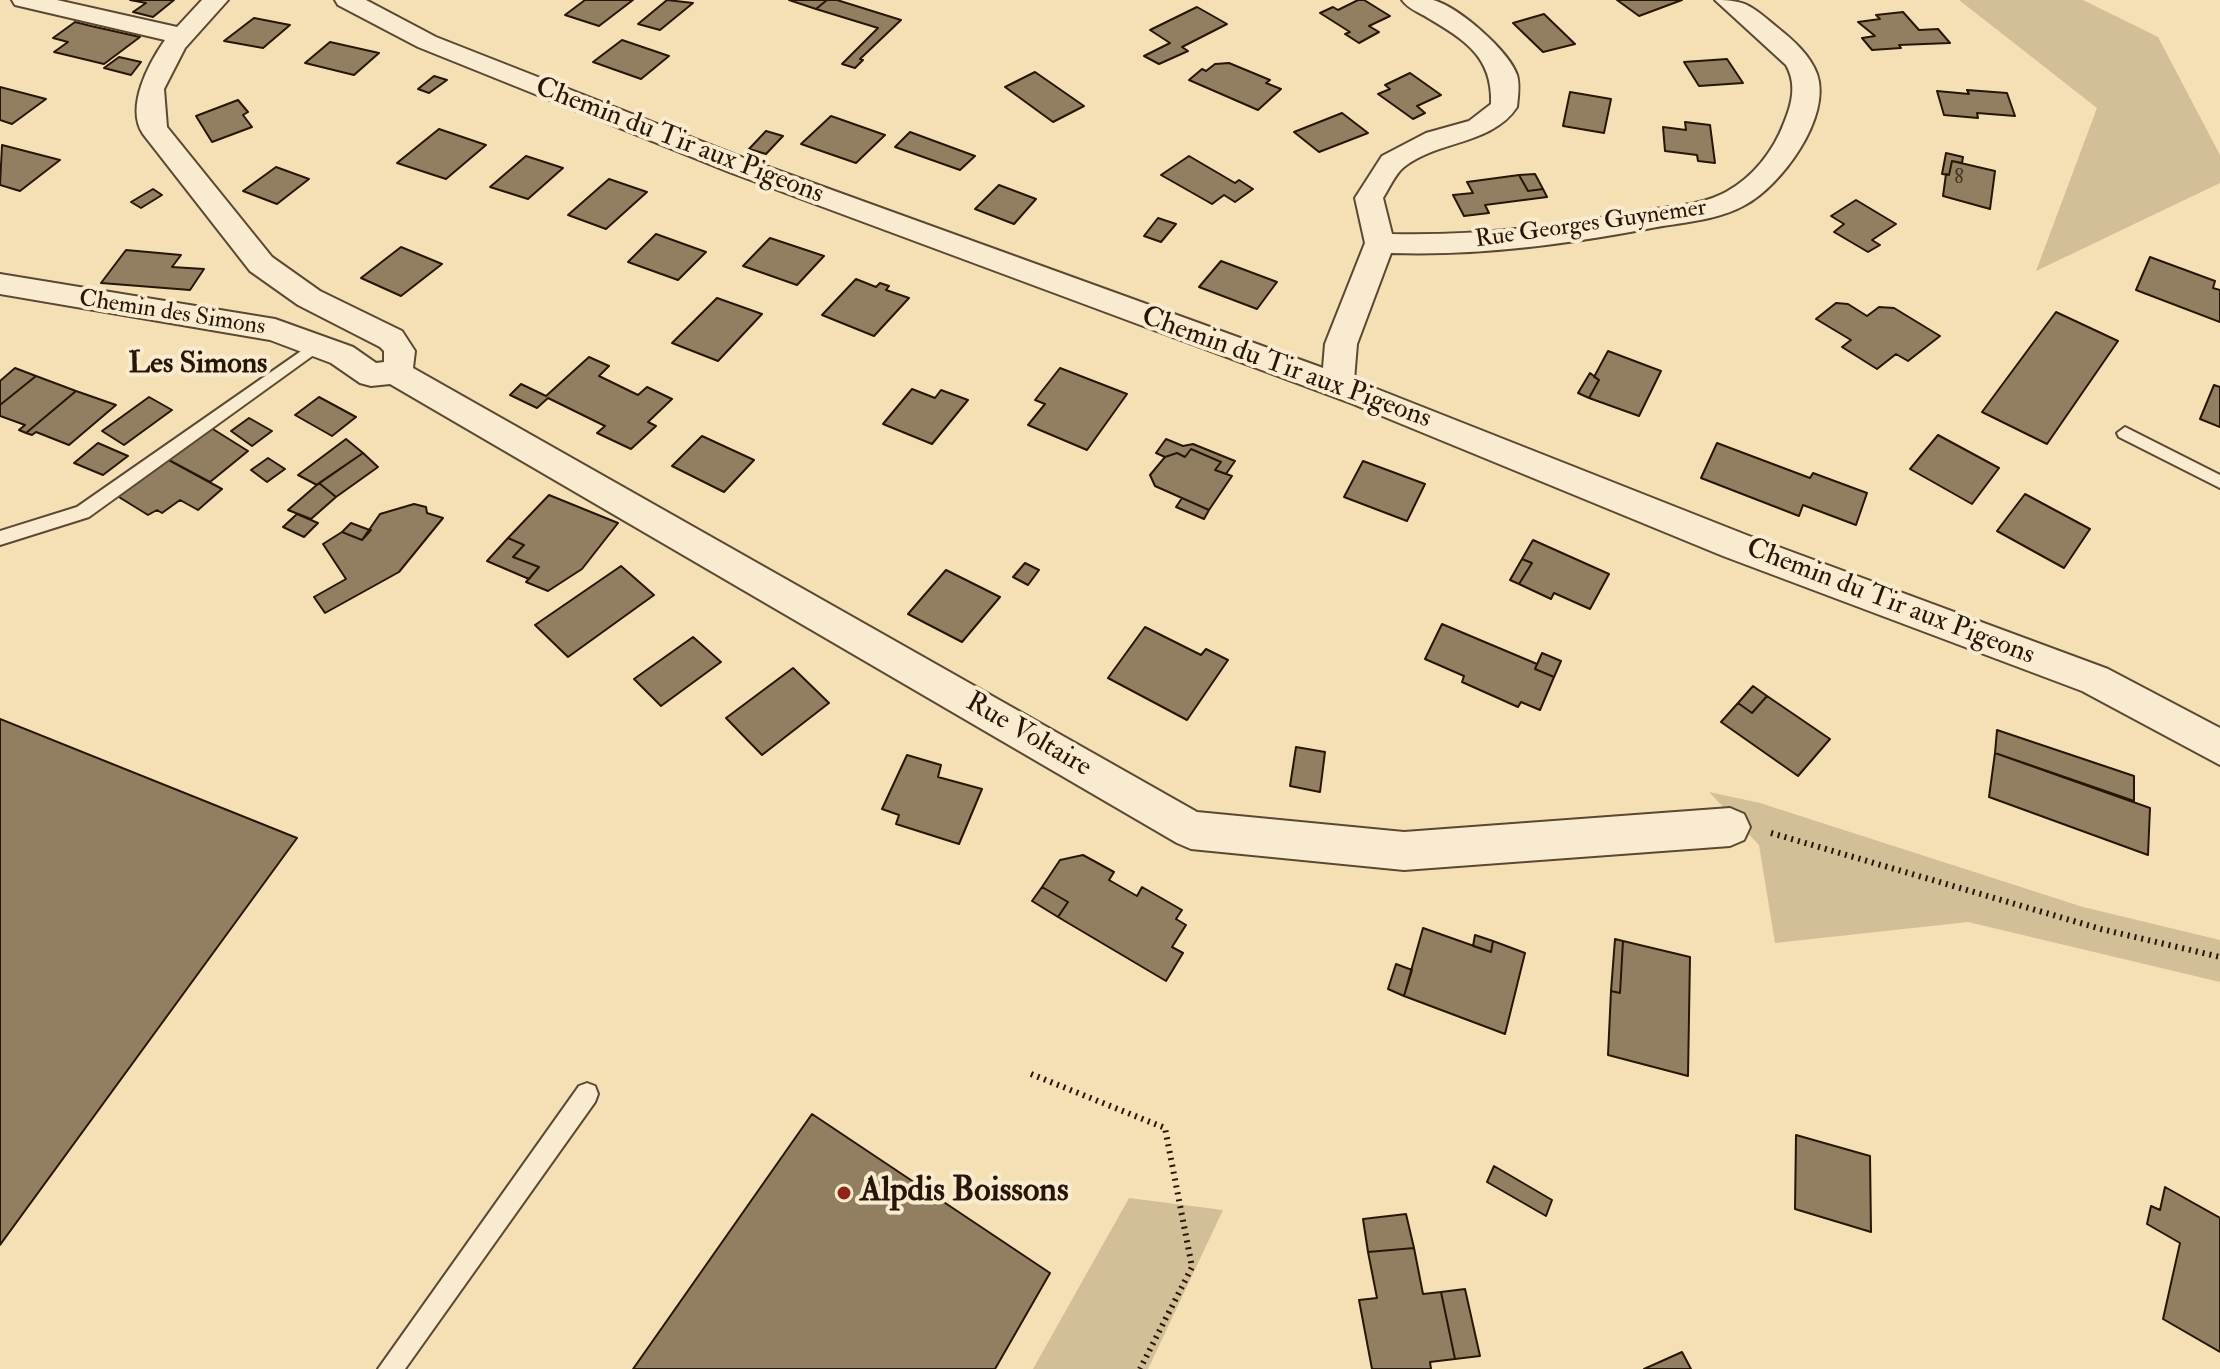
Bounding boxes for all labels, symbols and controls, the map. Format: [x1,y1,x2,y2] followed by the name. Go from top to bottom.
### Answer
[530,72,828,212] street label: Chemin du Tir aux Pigeons
[1954,167,1964,191] house number: 8
[1474,195,1708,255] street label: Rue Georges Guynemer
[77,285,267,343] street label: Chemin des Simons
[1137,301,1435,437] street label: Chemin du Tir aux Pigeons
[129,348,267,384] district label: Les Simons
[1741,533,2039,673] street label: Chemin du Tir aux Pigeons
[959,687,1097,785] street label: Rue Voltaire
[860,1173,1069,1213] place label: Alpdis Boissons
[835,1184,853,1202] marker: Alpdis Boissons

